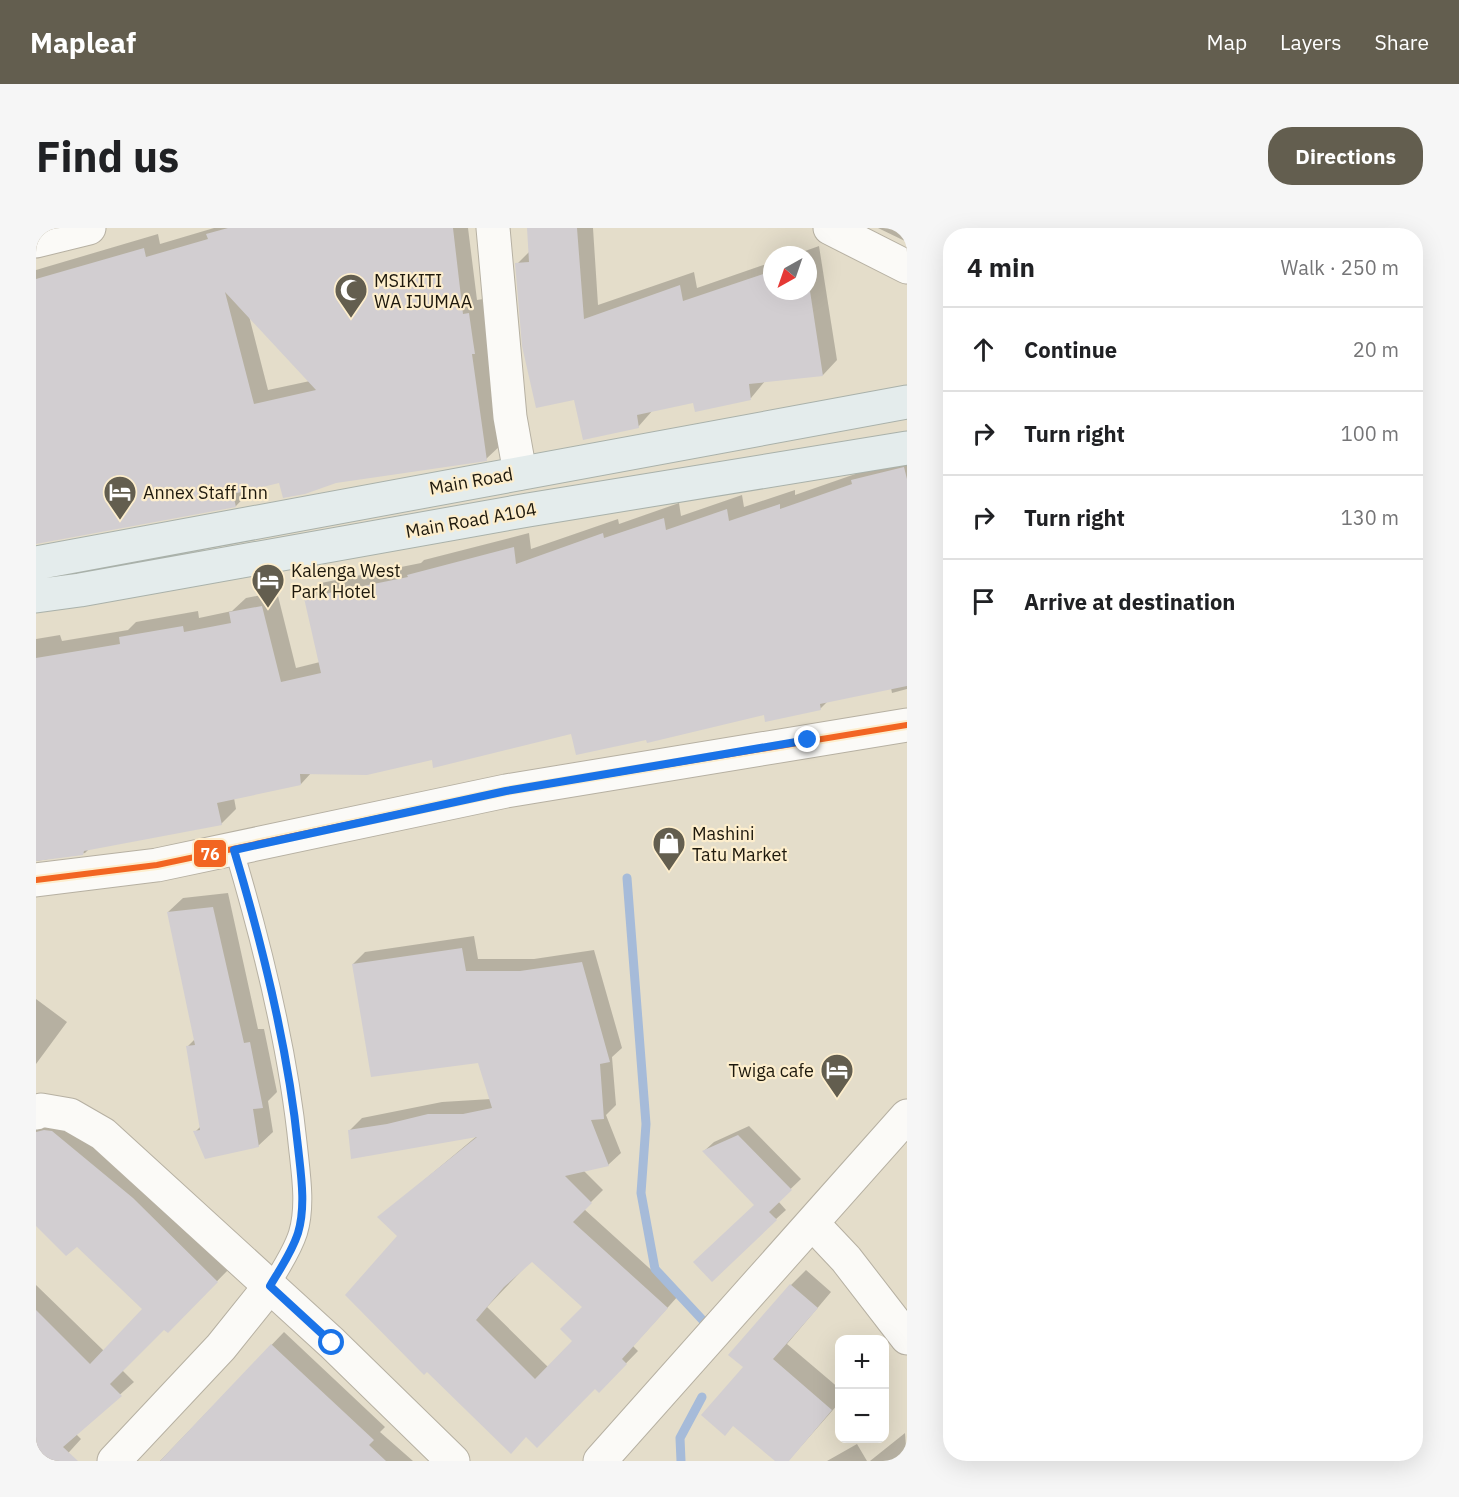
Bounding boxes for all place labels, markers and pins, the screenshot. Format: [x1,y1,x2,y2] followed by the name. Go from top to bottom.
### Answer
[374,269,473,313] place label: MSIKITI WA IJUMAA
[333,272,369,319] mosque icon: MSIKITI WA IJUMAA
[102,474,138,521] hotel icon: Annex Staff Inn
[143,481,268,504] place label: Annex Staff Inn
[291,559,401,603] place label: Kalenga West Park Hotel
[250,562,286,609] hotel icon: Kalenga West Park Hotel
[692,822,788,866] place label: Mashini Tatu Market
[651,825,687,872] shop icon: Mashini Tatu Market
[819,1052,855,1099] hotel icon: Twiga cafe
[728,1059,814,1082] place label: Twiga cafe

